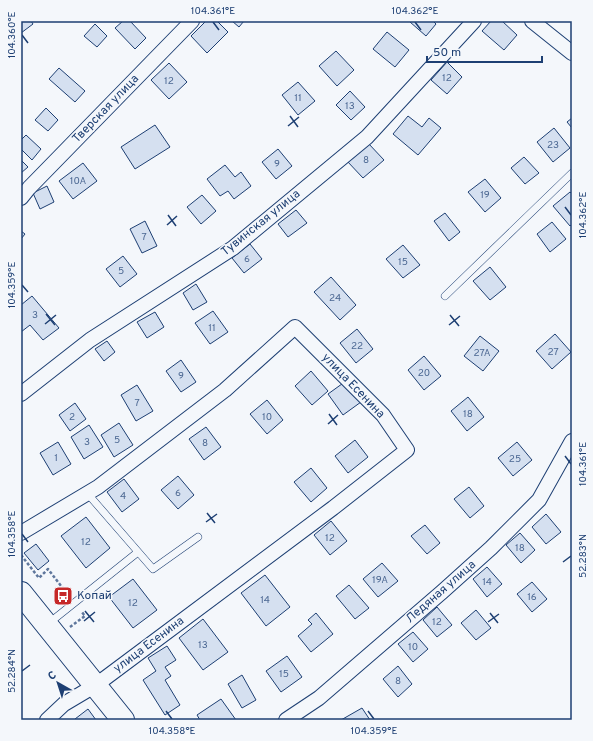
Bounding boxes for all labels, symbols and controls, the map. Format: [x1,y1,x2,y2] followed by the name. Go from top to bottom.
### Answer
[191,5,235,18] text: 104.361°E
[392,5,438,18] text: 104.362°E
[6,11,19,59] text: 104.360°E
[427,38,542,64] scale bar
[433,45,461,61] text: 50 m
[69,71,143,147] street label: Тверская улица
[442,72,452,85] house number: 12
[164,75,174,88] house number: 12
[294,92,302,105] house number: 11
[345,100,355,113] house number: 13
[547,139,559,152] house number: 23
[363,154,369,167] house number: 8
[274,158,280,171] house number: 9
[70,175,87,188] house number: 10А
[218,186,304,260] street label: Тувинская улица
[480,189,490,202] house number: 19
[577,192,590,238] text: 104.362°E
[141,231,147,244] house number: 7
[244,253,250,266] house number: 6
[398,256,408,269] house number: 15
[6,262,19,308] text: 104.359°E
[118,265,124,278] house number: 5
[329,292,341,305] house number: 24
[32,309,38,322] house number: 3
[208,322,216,335] house number: 11
[351,340,363,353] house number: 22
[547,346,559,359] house number: 27
[474,347,491,360] house number: 27А
[318,350,388,422] street label: улица Есенина
[418,367,430,380] house number: 20
[178,370,184,383] house number: 9
[134,397,140,410] house number: 7
[463,408,473,421] house number: 18
[69,411,75,424] house number: 2
[262,411,272,424] house number: 10
[114,434,120,447] house number: 5
[84,436,90,449] house number: 3
[202,437,208,450] house number: 8
[577,442,590,486] text: 104.361°E
[54,452,58,465] house number: 1
[509,453,521,466] house number: 25
[175,487,181,500] house number: 6
[120,490,126,503] house number: 4
[6,510,19,558] text: 104.358°E
[325,532,335,545] house number: 12
[577,534,590,578] text: 52.283°N
[81,536,91,549] house number: 12
[515,542,525,555] house number: 18
[403,557,479,627] street label: Ледяная улица
[372,574,388,587] house number: 19А
[482,576,492,589] house number: 14
[52,585,74,607] bus stop icon: Копай
[77,588,112,604] place label: Копай
[527,591,537,604] house number: 16
[260,594,270,607] house number: 14
[128,597,138,610] house number: 12
[110,613,188,677] street label: улица Есенина
[432,616,442,629] house number: 12
[198,639,208,652] house number: 13
[408,641,418,654] house number: 10
[6,649,19,693] text: 52.284°N
[38,663,78,703] north arrow
[45,668,59,684] text: С
[279,668,289,681] house number: 15
[395,675,401,688] house number: 8
[148,725,196,738] text: 104.358°E
[351,725,397,738] text: 104.359°E

